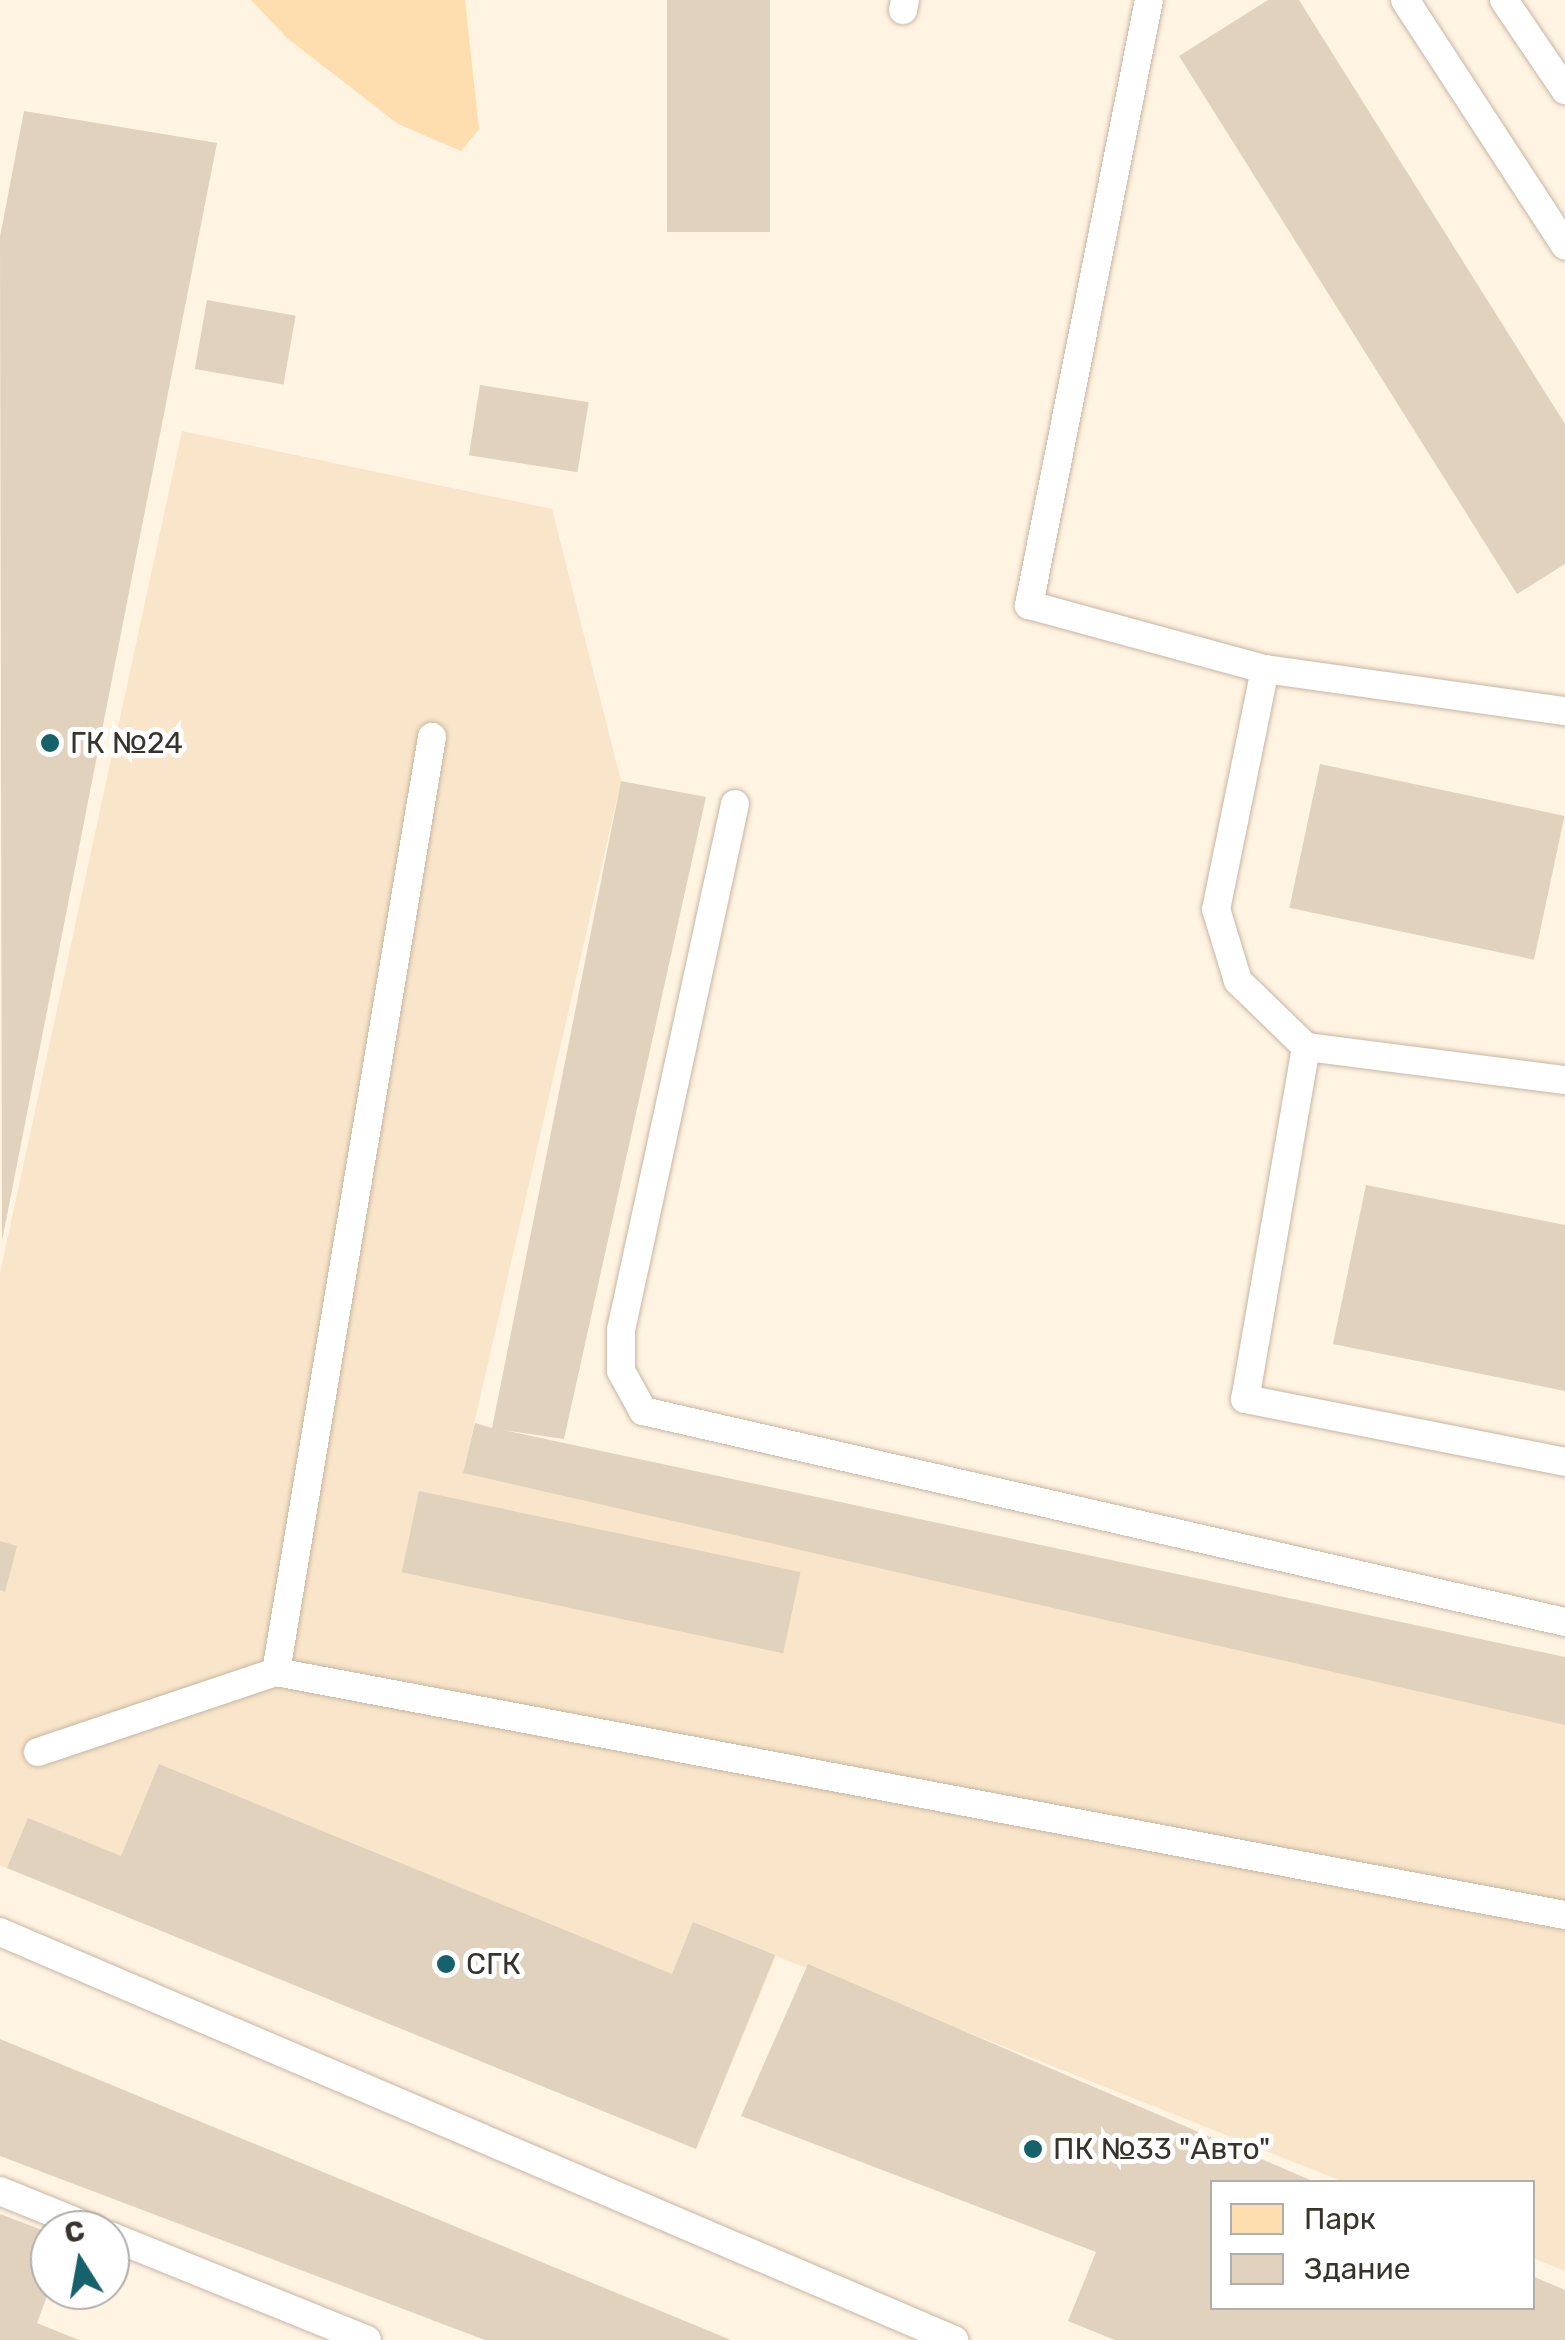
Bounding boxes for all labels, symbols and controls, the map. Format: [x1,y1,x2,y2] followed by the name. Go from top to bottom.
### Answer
[70,725,183,761] place label: ГК №24
[39,732,61,754] marker: ГК №24
[466,1946,521,1982] place label: СГК
[435,1953,457,1975] marker: СГК
[1053,2131,1270,2167] place label: ПК №33 "Авто"
[1022,2138,1044,2160] marker: ПК №33 "Авто"
[1210,2180,1535,2310] legend
[1304,2201,1376,2237] text: Парк
[30,2210,130,2310] north arrow
[62,2214,87,2250] text: С
[1304,2251,1411,2287] text: Здание

